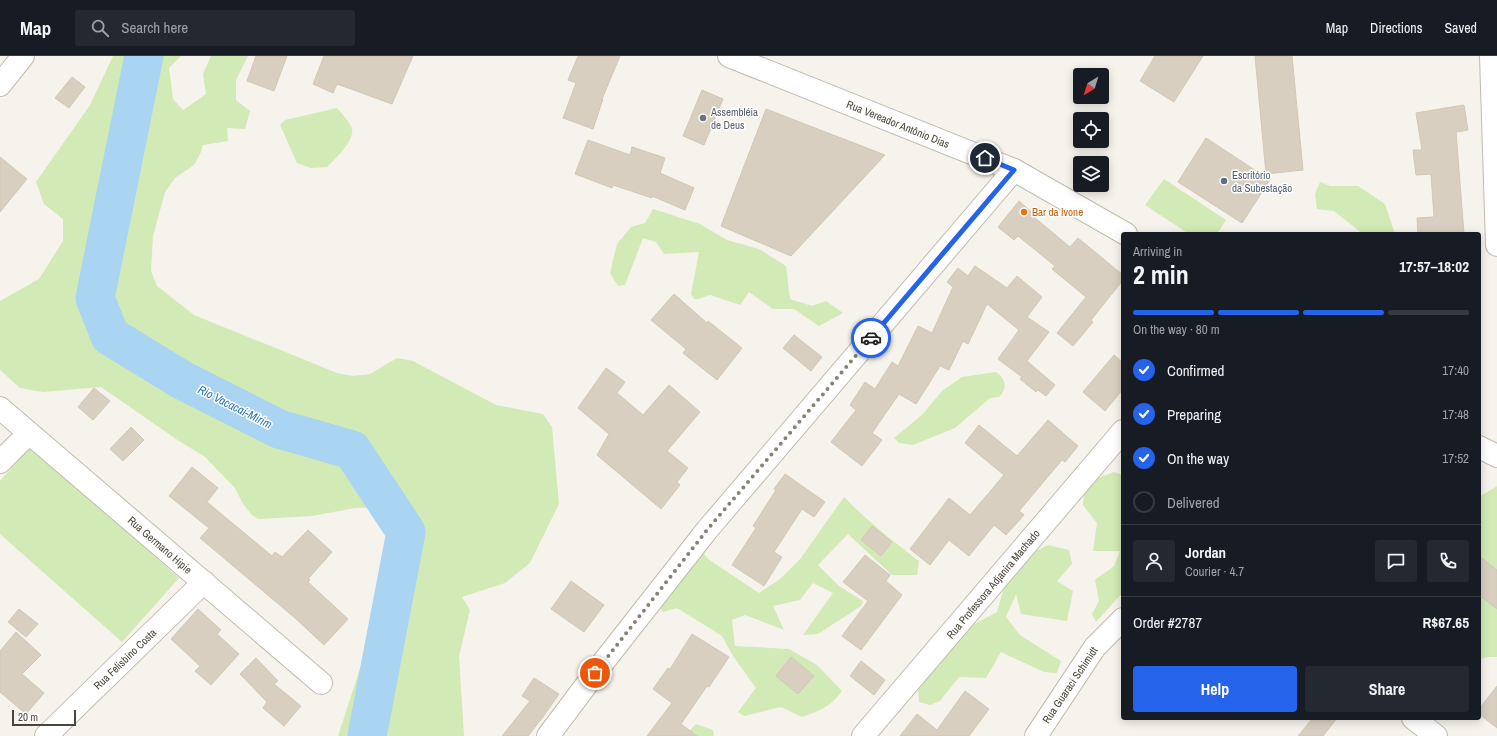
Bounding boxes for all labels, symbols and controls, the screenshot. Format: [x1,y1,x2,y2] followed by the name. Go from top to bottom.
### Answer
[75,10,355,46] search box
[20,15,51,41] text: Map
[89,17,111,39] icon: search
[121,17,188,38] text: Search here
[1326,19,1348,37] text: Map
[1370,19,1422,37] text: Directions
[1444,19,1477,37] text: Saved
[1073,68,1109,104] north arrow
[1073,68,1109,192] map controls
[844,97,952,151] street label: Rua Vereador Antônio Dias
[710,105,758,132] place label: Assembléia de Deus
[1073,112,1109,148] button: locate
[698,113,708,123] marker: Assembléia de Deus
[968,141,1002,175] pin
[974,147,996,169] icon: home
[1073,156,1109,192] button: layers
[1232,168,1292,195] place label: Escritório da Subestação
[1219,176,1229,186] marker: Escritório da Subestação
[1032,205,1083,219] place label: Bar da Ivone
[1019,207,1029,217] marker: Bar da Ivone
[1133,243,1182,260] text: Arriving in
[1399,256,1469,277] text: 17:57–18:02
[1133,257,1189,292] text: 2 min
[851,318,891,358] courier
[1133,321,1220,338] text: On the way · 80 m
[860,327,882,349] icon: car
[1133,359,1155,381] icon: check
[1167,360,1224,381] text: Confirmed
[1442,362,1469,379] text: 17:40
[195,381,275,433] water label: Rio Vacacaí-Mirim
[1133,403,1155,425] icon: check
[1167,404,1221,425] text: Preparing
[1442,406,1469,423] text: 17:48
[1133,447,1155,469] icon: check
[1167,448,1229,469] text: On the way
[1442,450,1469,467] text: 17:52
[1167,492,1220,513] text: Delivered
[125,513,195,577] street label: Rua Germano Hipie
[943,527,1043,641] street label: Rua Professora Adjanira Machado
[1133,540,1175,582] button: person
[1375,540,1417,582] button: chat
[1427,540,1469,582] button: phone
[1185,542,1226,563] text: Jordan
[1185,563,1244,580] text: Courier · 4.7
[1133,612,1202,633] text: Order #2787
[1422,612,1469,633] text: R$67.65
[91,626,159,692] street label: Rua Felisbino Costa
[1039,644,1101,726] street label: Rua Guaraci Schimidt
[578,656,612,690] pin
[584,662,606,684] icon: bag
[1133,666,1297,712] button: Help
[1305,666,1469,712] button: Share
[12,708,76,727] scale bar
[18,710,38,724] text: 20 m

